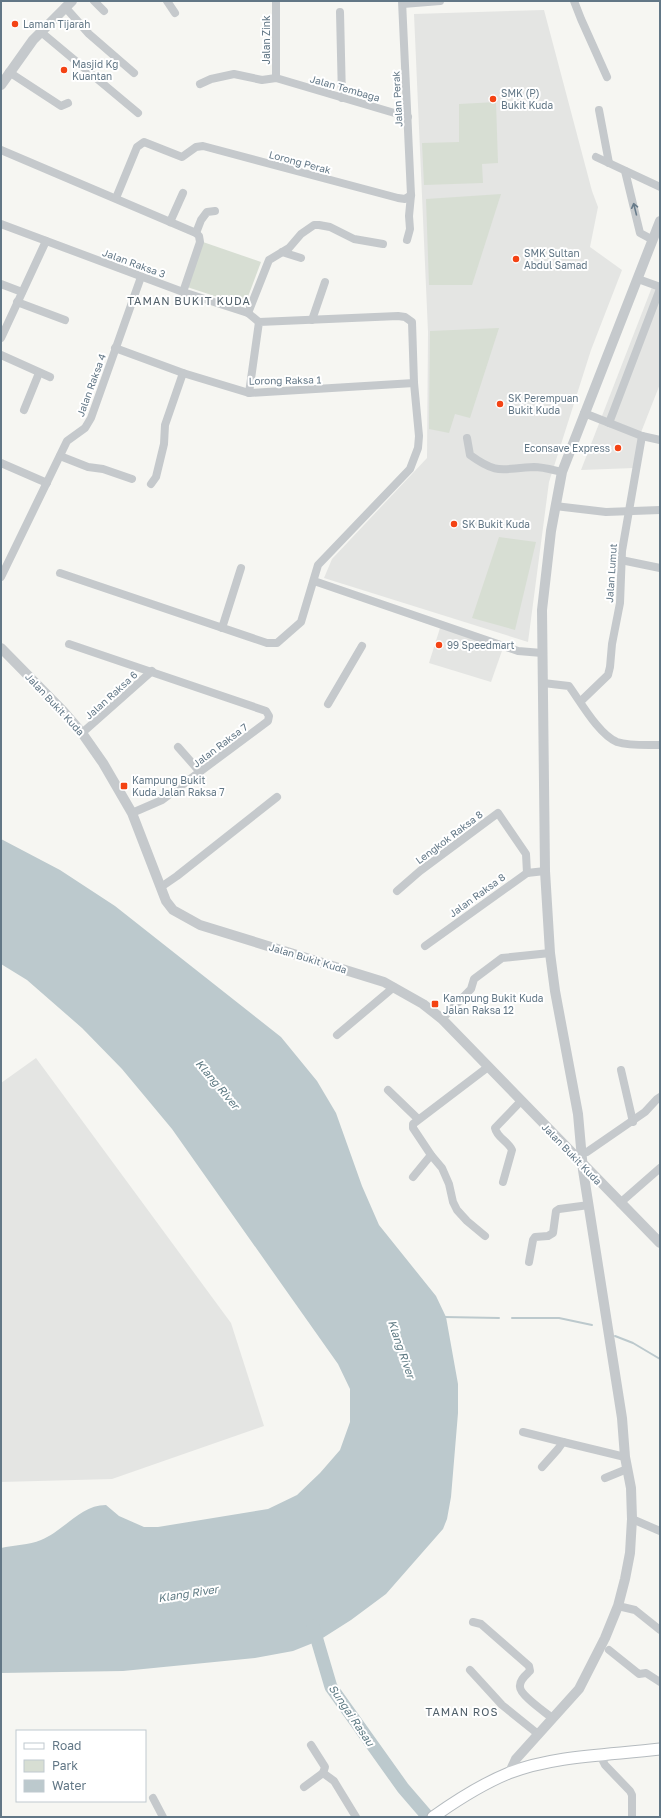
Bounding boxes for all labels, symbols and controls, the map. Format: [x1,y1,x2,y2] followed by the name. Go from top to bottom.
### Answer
[260,15,272,65] street label: Jalan Zink
[23,18,90,30] place label: Laman Tijarah
[10,19,20,29] marker: Laman Tijarah
[72,58,118,82] place label: Masjid Kg Kuantan
[59,65,69,75] marker: Masjid Kg Kuantan
[390,70,404,127] street label: Jalan Perak
[309,72,381,104] street label: Jalan Tembaga
[501,87,553,111] place label: SMK (P) Bukit Kuda
[488,94,498,104] marker: SMK (P) Bukit Kuda
[268,148,333,176] street label: Lorong Perak
[630,203,638,216] one-way arrow
[101,246,167,280] street label: Jalan Raksa 3
[524,247,587,271] place label: SMK Sultan Abdul Samad
[511,254,521,264] marker: SMK Sultan Abdul Samad
[127,294,251,307] district label: TAMAN BUKIT KUDA
[74,352,108,418] street label: Jalan Raksa 4
[249,373,321,387] street label: Lorong Raksa 1
[508,392,579,416] place label: SK Perempuan Bukit Kuda
[495,399,505,409] marker: SK Perempuan Bukit Kuda
[524,442,610,454] place label: Econsave Express
[613,443,623,453] marker: Econsave Express
[462,518,530,530] place label: SK Bukit Kuda
[449,519,459,529] marker: SK Bukit Kuda
[603,543,619,603] street label: Jalan Lumut
[447,639,515,651] place label: 99 Speedmart
[434,640,444,650] marker: 99 Speedmart
[82,668,140,722] street label: Jalan Raksa 6
[23,670,87,738] street label: Jalan Bukit Kuda
[190,721,250,769] street label: Jalan Raksa 7
[132,774,225,798] place label: Kampung Bukit Kuda Jalan Raksa 7
[119,781,129,791] marker: Kampung Bukit Kuda Jalan Raksa 7
[413,808,485,866] street label: Lengkok Raksa 8
[447,871,507,919] street label: Jalan Raksa 8
[268,940,348,976] street label: Jalan Bukit Kuda
[443,992,543,1016] place label: Kampung Bukit Kuda Jalan Raksa 12
[430,999,440,1009] marker: Kampung Bukit Kuda Jalan Raksa 12
[193,1057,244,1113] water label: Klang River
[540,1121,604,1187] street label: Jalan Bukit Kuda
[385,1318,419,1382] water label: Klang River
[157,1582,221,1605] water label: Klang River
[326,1682,378,1750] water label: Sungai Rasau
[426,1705,498,1718] district label: TAMAN ROS
[16,1730,146,1802] legend
[52,1738,81,1753] text: Road
[52,1758,78,1773] text: Park
[52,1778,86,1793] text: Water

